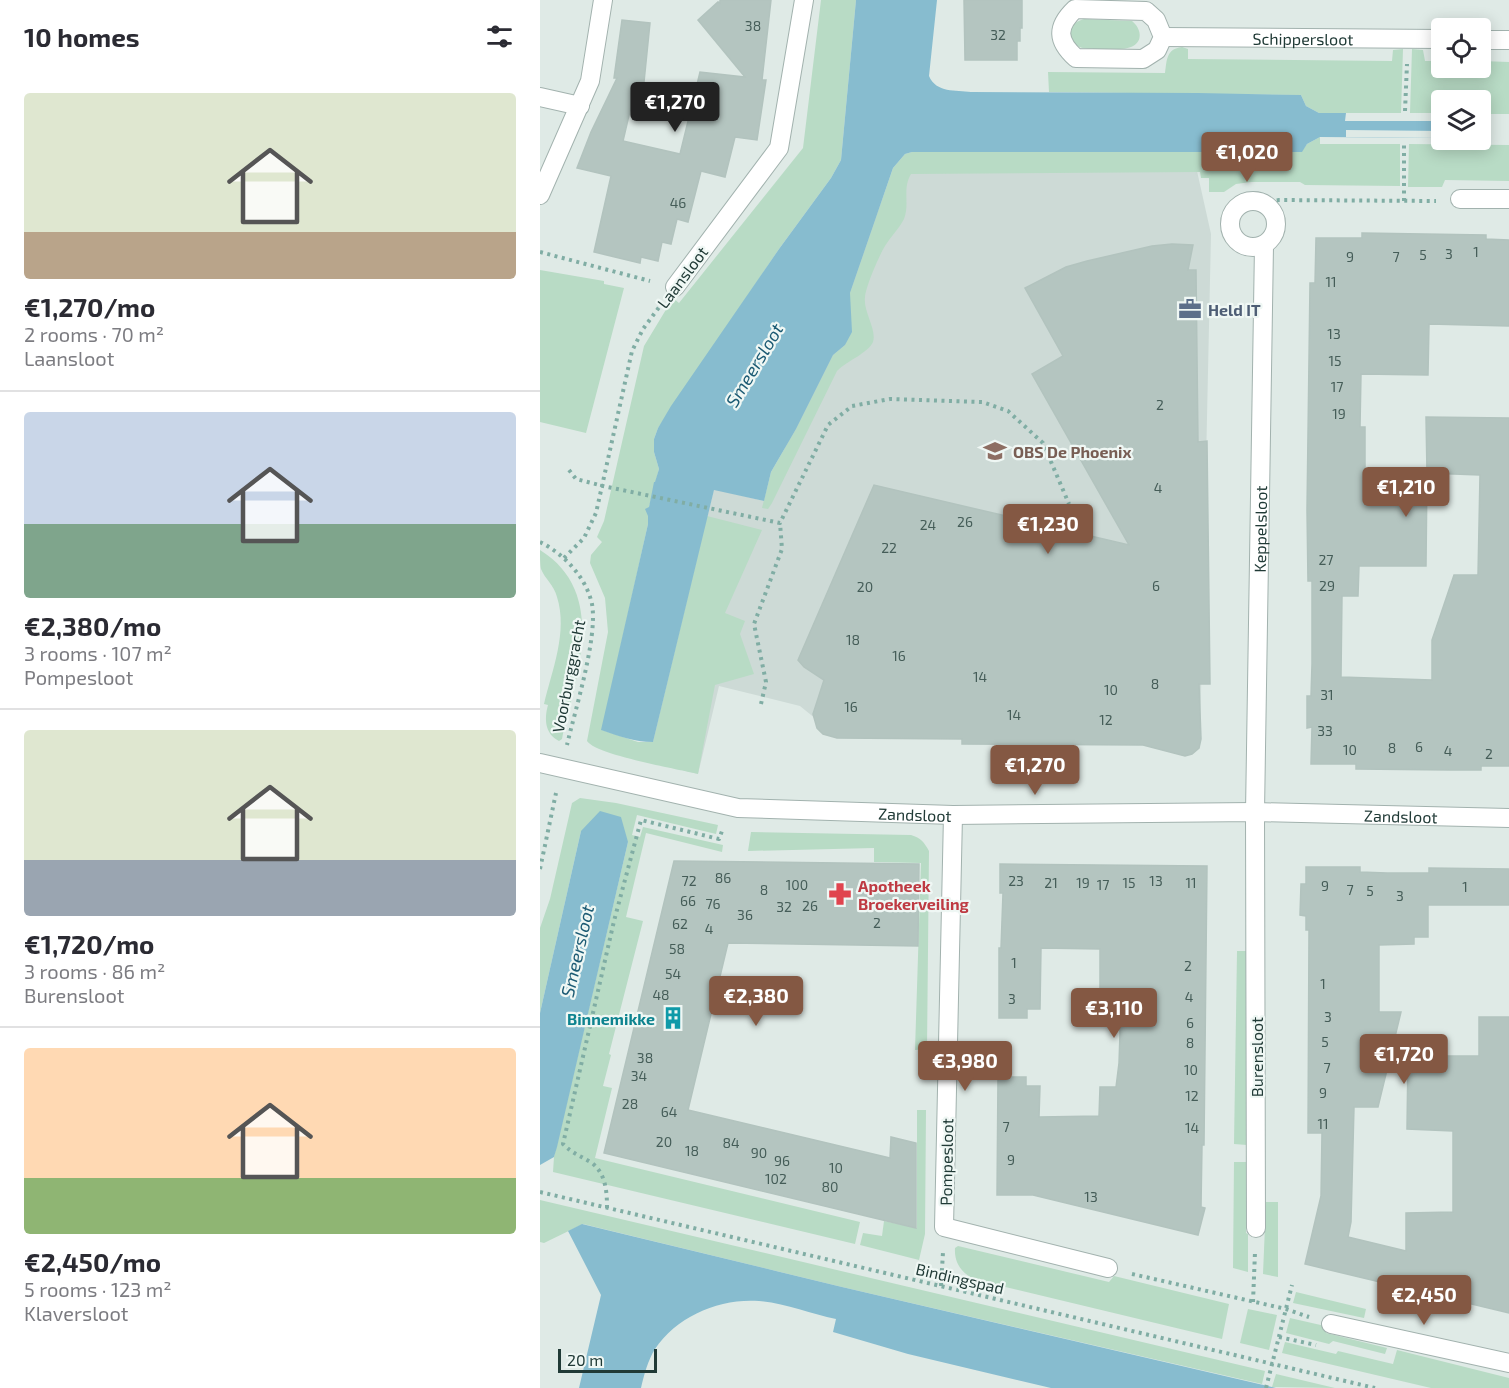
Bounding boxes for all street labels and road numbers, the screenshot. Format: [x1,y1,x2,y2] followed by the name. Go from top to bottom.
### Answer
[1253,28,1353,48] street label: Schippersloot
[653,242,711,312] street label: Laansloot
[1249,485,1270,573] street label: Keppelsloot
[548,618,588,734] street label: Voorburggracht
[878,803,952,824] street label: Zandsloot
[1364,805,1438,826] street label: Zandsloot
[1247,1017,1266,1097] street label: Burensloot
[936,1118,956,1206] street label: Pompesloot
[914,1259,1006,1297] street label: Bindingspad

